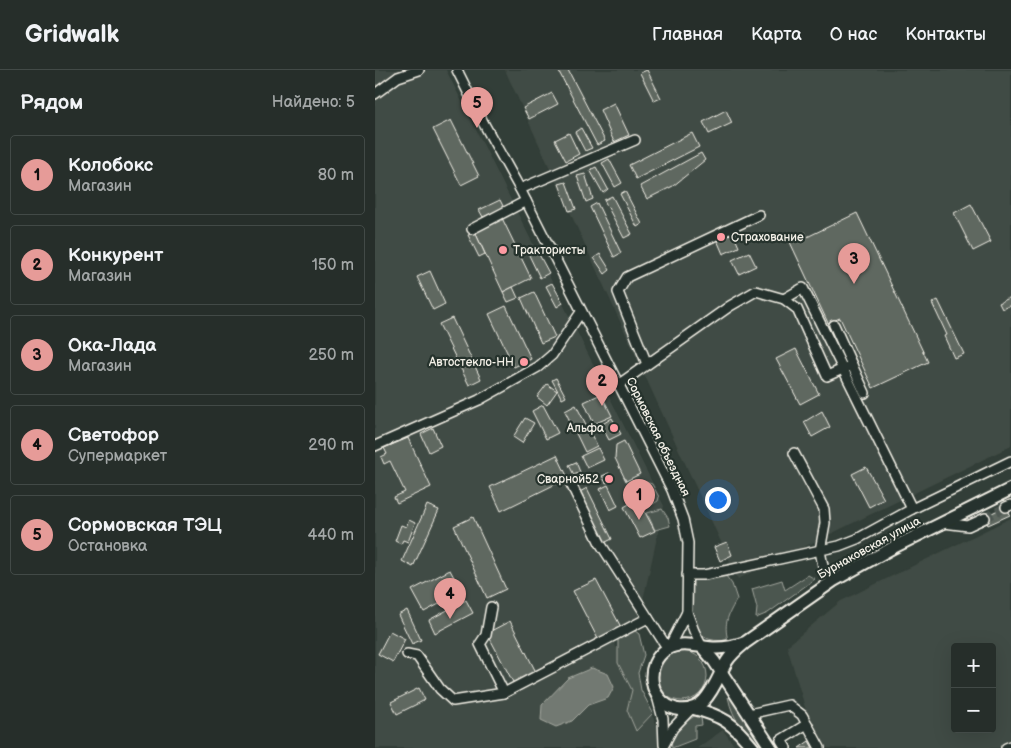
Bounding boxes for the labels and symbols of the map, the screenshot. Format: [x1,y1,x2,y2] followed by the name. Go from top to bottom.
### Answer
[461,87,493,128] pin: 5
[731,230,804,245] place label: Страхование
[715,231,727,243] marker: Страхование
[513,243,585,258] place label: Трактористы
[838,243,870,284] pin: 3
[497,244,509,256] marker: Трактористы
[428,355,514,370] place label: Автостекло-НН
[518,356,530,368] marker: Автостекло-НН
[586,365,618,406] pin: 2
[623,375,694,499] street label: Сормовская объездная
[566,421,604,436] place label: Альфа
[608,422,620,434] marker: Альфа
[537,472,599,487] place label: Сварной52
[603,473,615,485] marker: Сварной52
[623,479,655,520] pin: 1
[705,487,731,513] your location
[815,513,923,583] street label: Бурнаковская улица
[434,578,466,619] pin: 4

